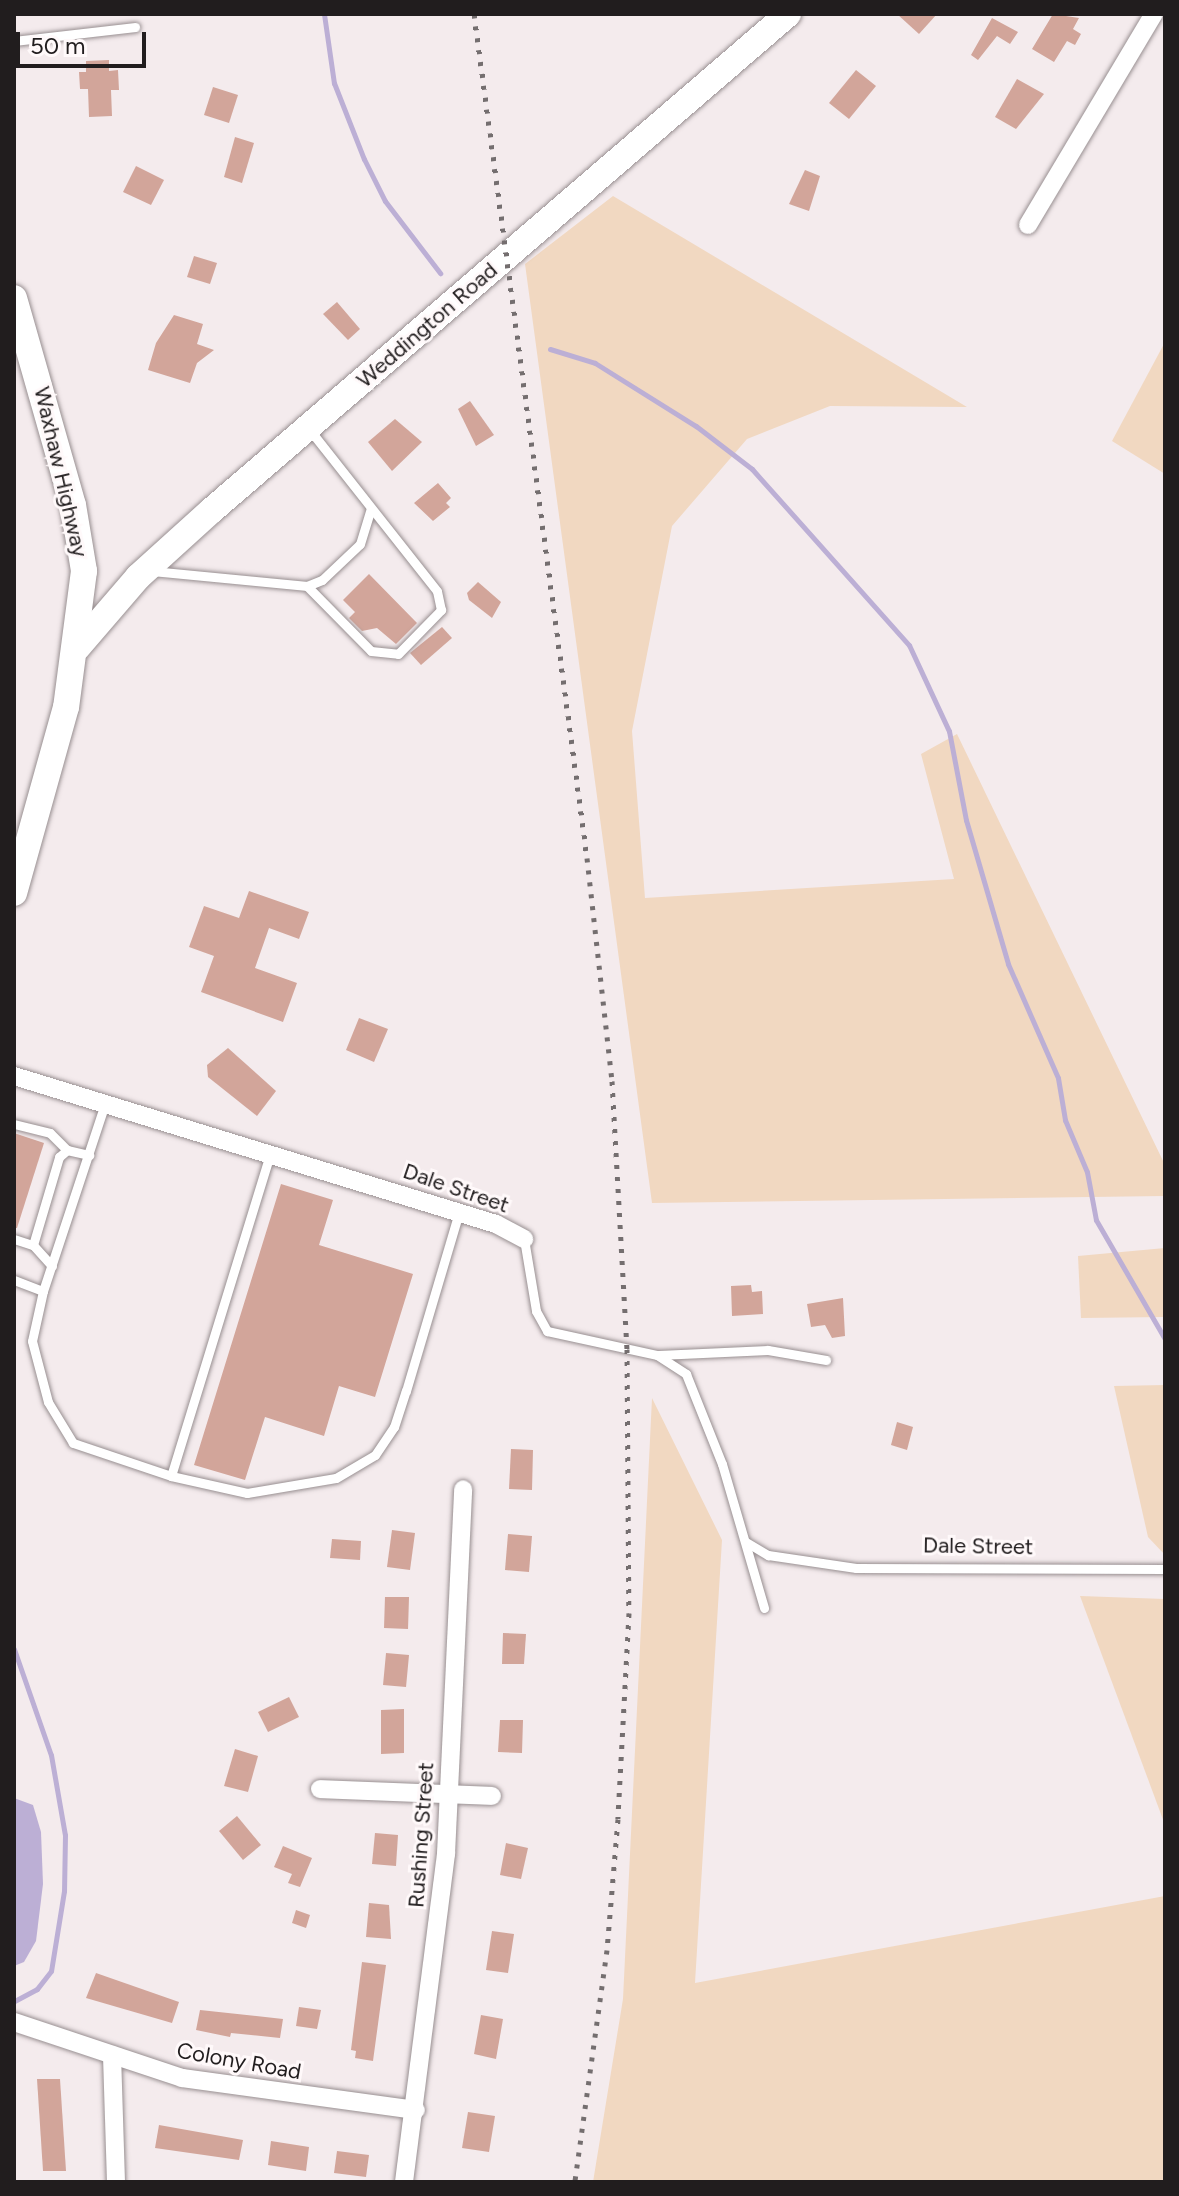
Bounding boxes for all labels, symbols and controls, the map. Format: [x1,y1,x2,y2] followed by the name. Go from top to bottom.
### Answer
[20,16,150,66] scale bar
[30,31,86,60] text: 50 m
[351,257,503,393] street label: Weddington Road
[29,384,93,560] street label: Waxhaw Highway
[400,1158,512,1218] street label: Dale Street
[923,1532,1033,1560] street label: Dale Street
[403,1761,439,1909] street label: Rushing Street
[175,2037,303,2085] street label: Colony Road

